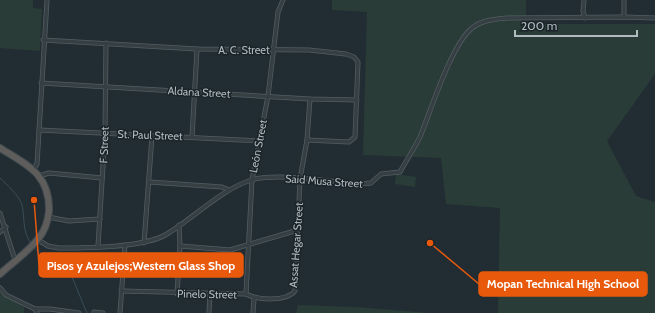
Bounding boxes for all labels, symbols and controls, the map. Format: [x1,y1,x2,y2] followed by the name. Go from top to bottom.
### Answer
[515,12,637,38] scale bar
[521,18,557,33] text: 200 m
[218,43,270,57] street label: A. C. Street
[167,83,231,101] street label: Aldana Street
[246,118,270,174] street label: León Street
[96,126,112,163] street label: F Street
[117,127,183,143] street label: St. Paul Street
[285,171,364,191] street label: Said Musa Street
[286,202,306,288] street label: Assat Hegar Street
[39,253,243,277] callout: Pisos y Azulejos;Western Glass Shop
[47,258,235,273] text: Pisos y Azulejos;Western Glass Shop
[479,272,647,296] callout: Mopan Technical High School
[487,276,639,291] text: Mopan Technical High School
[177,286,237,302] street label: Pinelo Street

